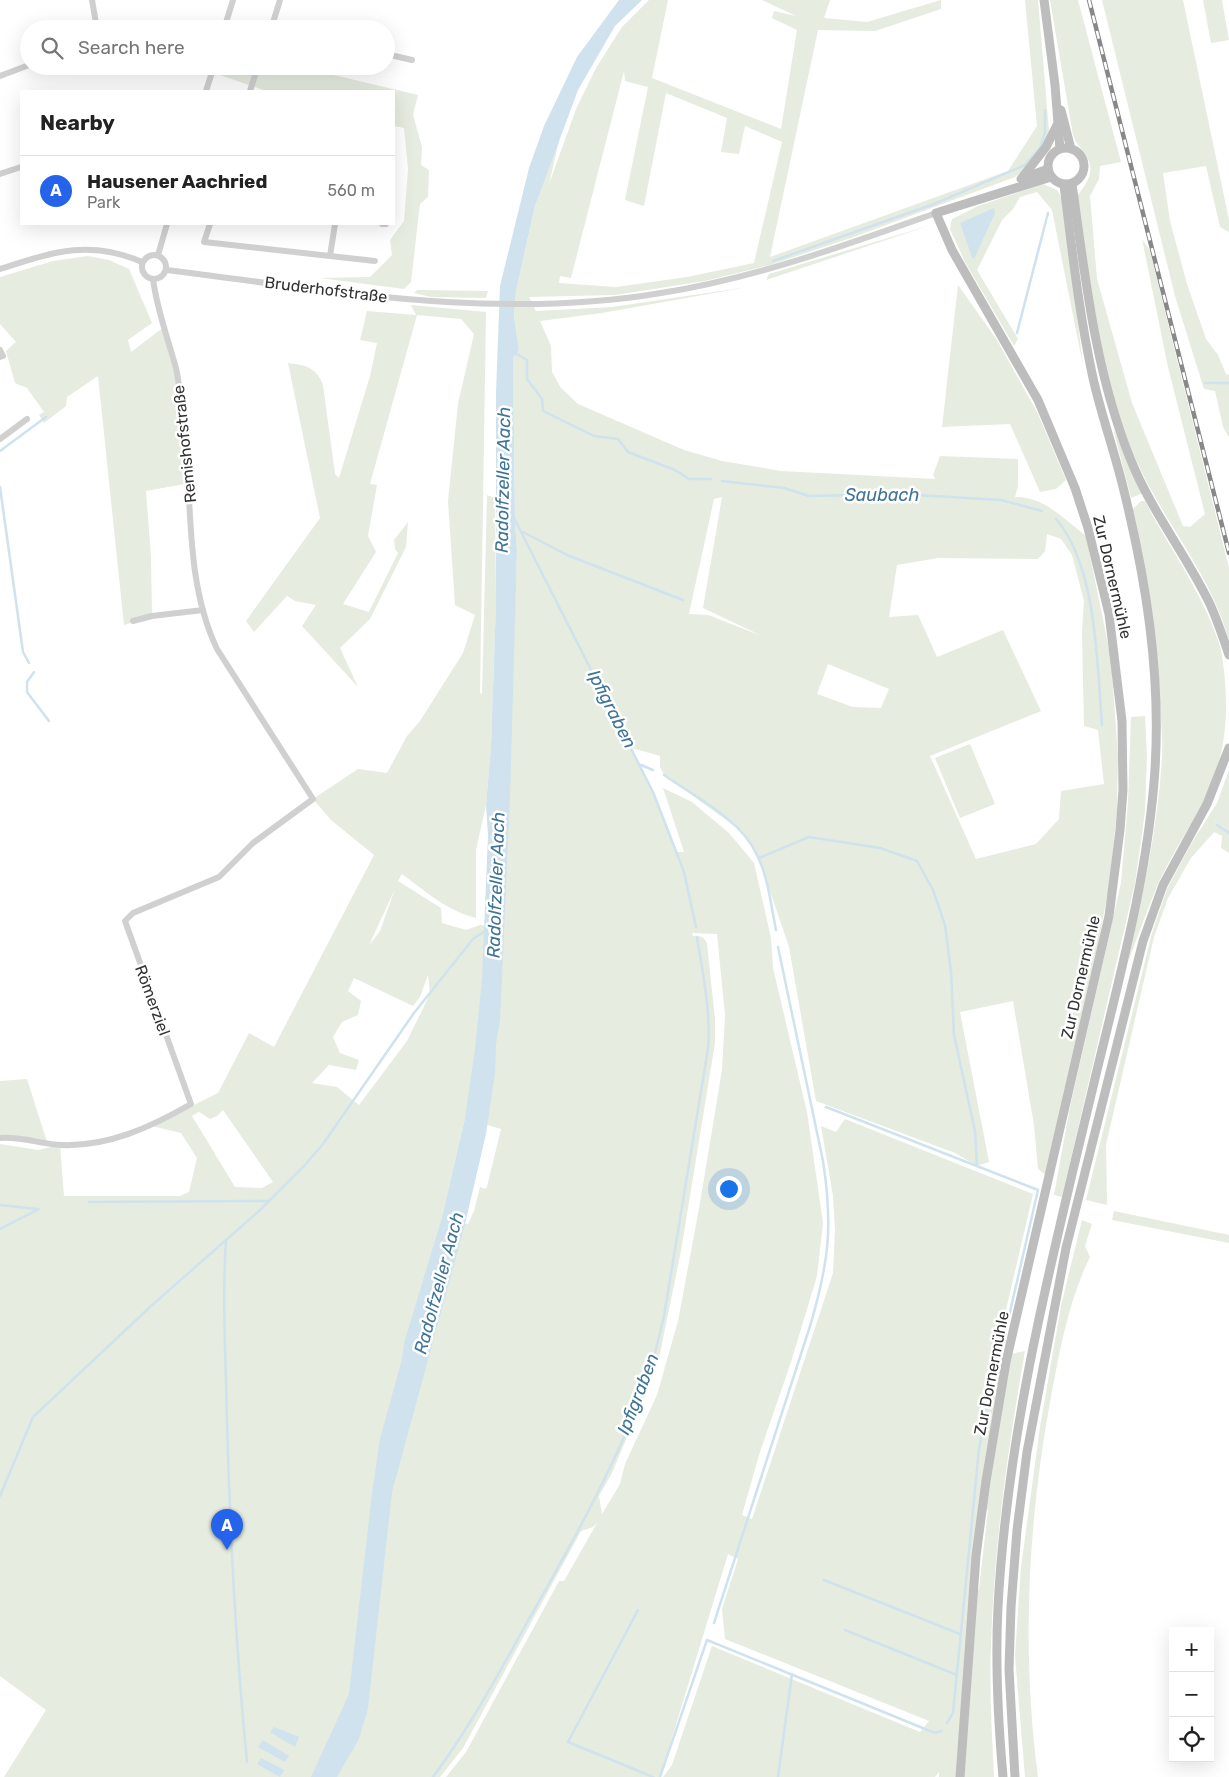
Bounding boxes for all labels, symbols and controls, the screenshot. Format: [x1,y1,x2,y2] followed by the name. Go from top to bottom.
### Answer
[20,20,395,75] search box
[38,34,66,62] icon: search
[78,36,185,59] text: Search here
[40,110,115,135] text: Nearby
[87,170,267,193] text: Hausener Aachried
[50,181,62,200] text: A
[328,181,375,200] text: 560 m
[87,193,120,212] text: Park
[263,273,388,306] street label: Bruderhofstraße
[169,384,200,504] street label: Remishofstraße
[491,407,515,553] water label: Radolfzeller Aach
[845,484,919,506] water label: Saubach
[1089,514,1136,641] street label: Zur Dornermühle
[583,666,641,752] water label: Ipfigraben
[482,811,510,959] water label: Radolfzeller Aach
[1057,914,1104,1041] street label: Zur Dornermühle
[131,962,174,1038] street label: Römerziel
[716,1176,742,1202] your location
[409,1209,469,1357] water label: Radolfzeller Aach
[970,1309,1013,1437] street label: Zur Dornermühle
[612,1350,664,1438] water label: Ipfigraben
[211,1509,243,1550] pin: A
[1169,1627,1214,1762] map controls
[1169,1627,1214,1672] button: +
[1169,1672,1214,1717] button: −
[1169,1717,1214,1762] button: locate

